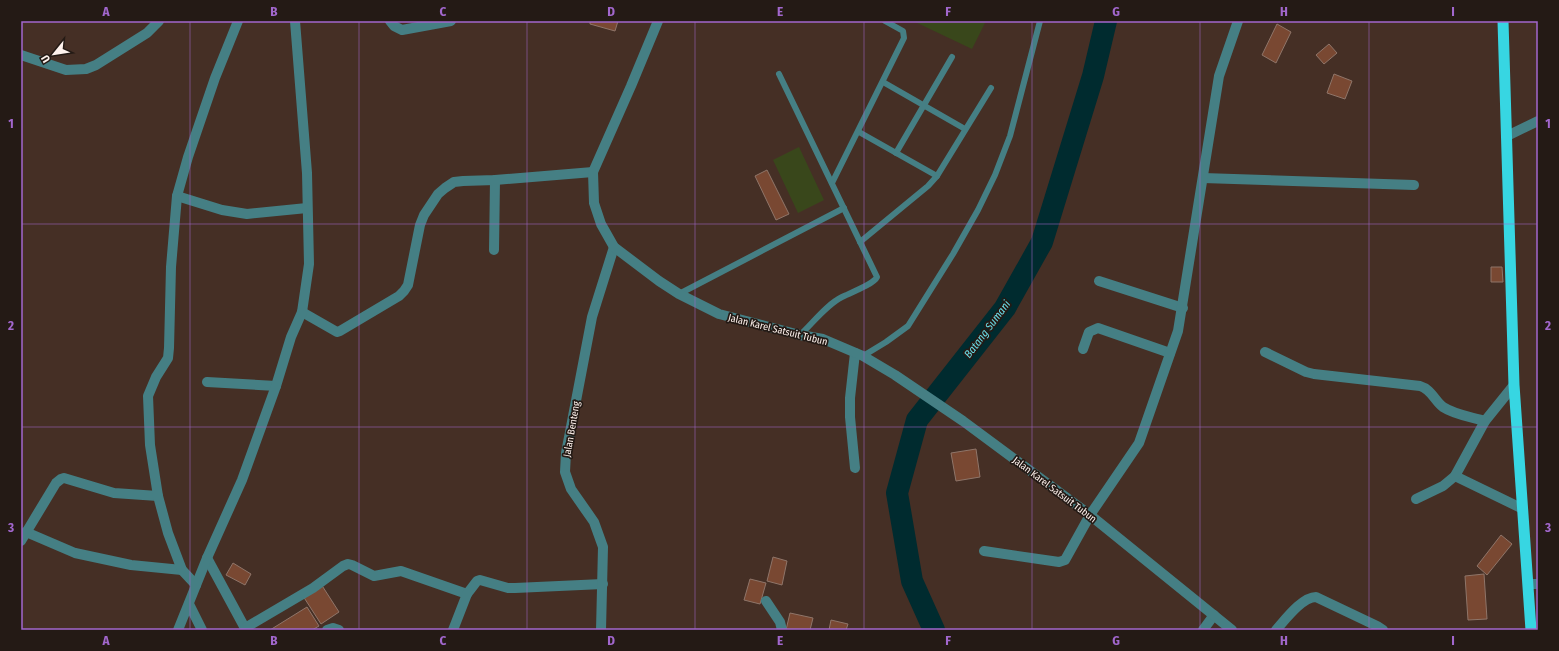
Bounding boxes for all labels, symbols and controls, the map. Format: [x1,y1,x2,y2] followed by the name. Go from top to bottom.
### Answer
[101,4,110,19] text: A
[270,4,278,19] text: B
[440,4,447,19] text: C
[607,4,615,19] text: D
[777,4,783,19] text: E
[945,4,951,19] text: F
[1112,4,1120,19] text: G
[1280,4,1288,19] text: H
[1451,4,1455,19] text: I
[34,34,74,74] north arrow
[39,53,53,65] text: U
[8,116,14,131] text: 1
[1545,116,1551,131] text: 1
[962,298,1013,361] water label: Batang Sumani
[727,312,829,348] street label: Jalan Karel Satsuit Tubun
[7,318,14,333] text: 2
[1544,318,1551,333] text: 2
[561,400,583,458] street label: Jalan Benteng
[1010,454,1099,525] street label: Jalan Karel Satsuit Tubun
[7,520,14,535] text: 3
[1544,520,1551,535] text: 3
[101,633,110,648] text: A
[270,633,278,648] text: B
[440,633,447,648] text: C
[607,633,615,648] text: D
[777,633,783,648] text: E
[945,633,951,648] text: F
[1112,633,1120,648] text: G
[1280,633,1288,648] text: H
[1451,633,1455,648] text: I

